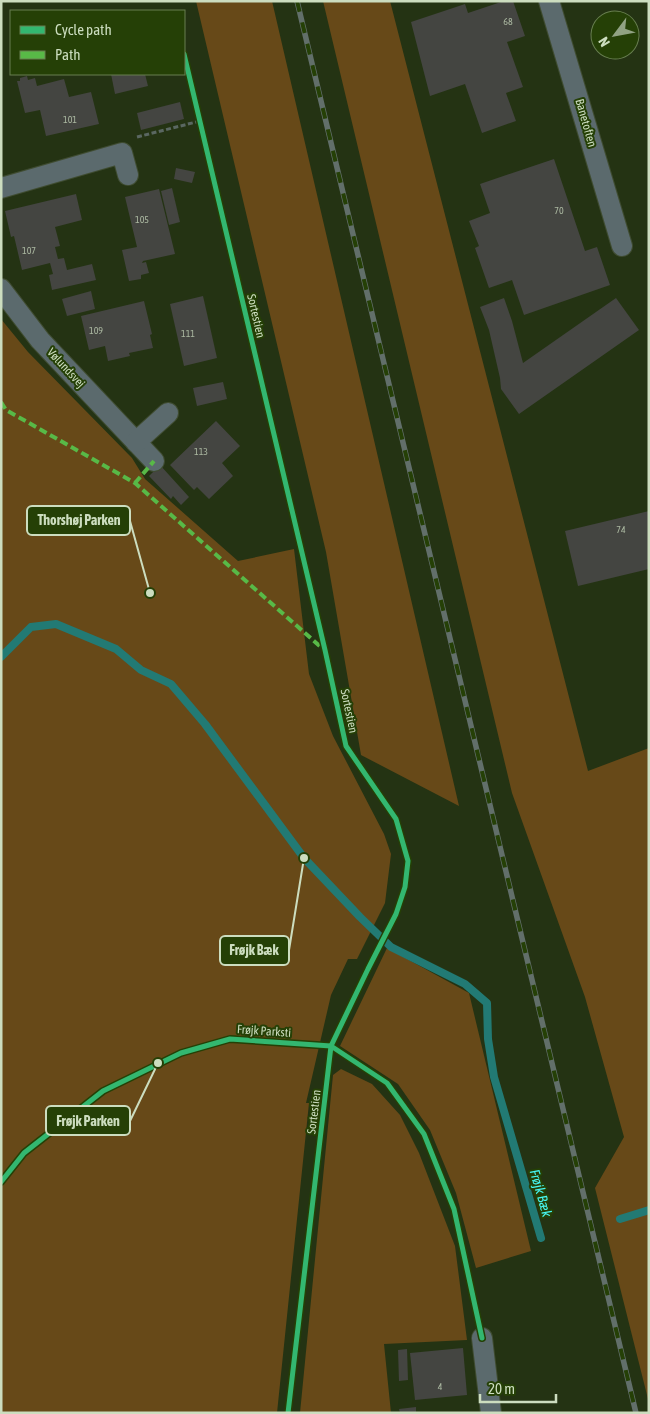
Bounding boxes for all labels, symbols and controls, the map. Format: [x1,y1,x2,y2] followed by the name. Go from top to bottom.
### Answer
[10,10,185,75] legend
[590,10,640,60] north arrow
[503,16,513,27] house number: 68
[55,21,112,38] text: Cycle path
[595,34,613,50] text: N
[55,46,81,63] text: Path
[572,97,600,149] street label: Banetoften
[63,114,77,125] house number: 101
[554,205,564,216] house number: 70
[135,214,149,225] house number: 105
[22,245,36,256] house number: 107
[244,293,268,339] street label: Sortestien
[89,325,103,336] house number: 109
[181,328,195,339] house number: 111
[44,345,88,391] street label: Vølundsvej
[194,446,208,457] house number: 113
[27,506,130,535] callout: Thorshøj Parken
[37,512,121,528] text: Thorshøj Parken
[616,524,626,535] house number: 74
[338,688,360,734] street label: Sortestien
[220,936,289,965] callout: Frøjk Bæk
[229,942,279,958] text: Frøjk Bæk
[237,1022,291,1040] street label: Frøjk Parksti
[304,1089,324,1135] street label: Sortestien
[46,1106,130,1135] callout: Frøjk Parken
[56,1113,120,1129] text: Frøjk Parken
[527,1167,556,1219] water label: Frøjk Bæk
[480,1372,556,1404] scale bar
[488,1380,515,1397] text: 20 m
[438,1381,443,1392] house number: 4

